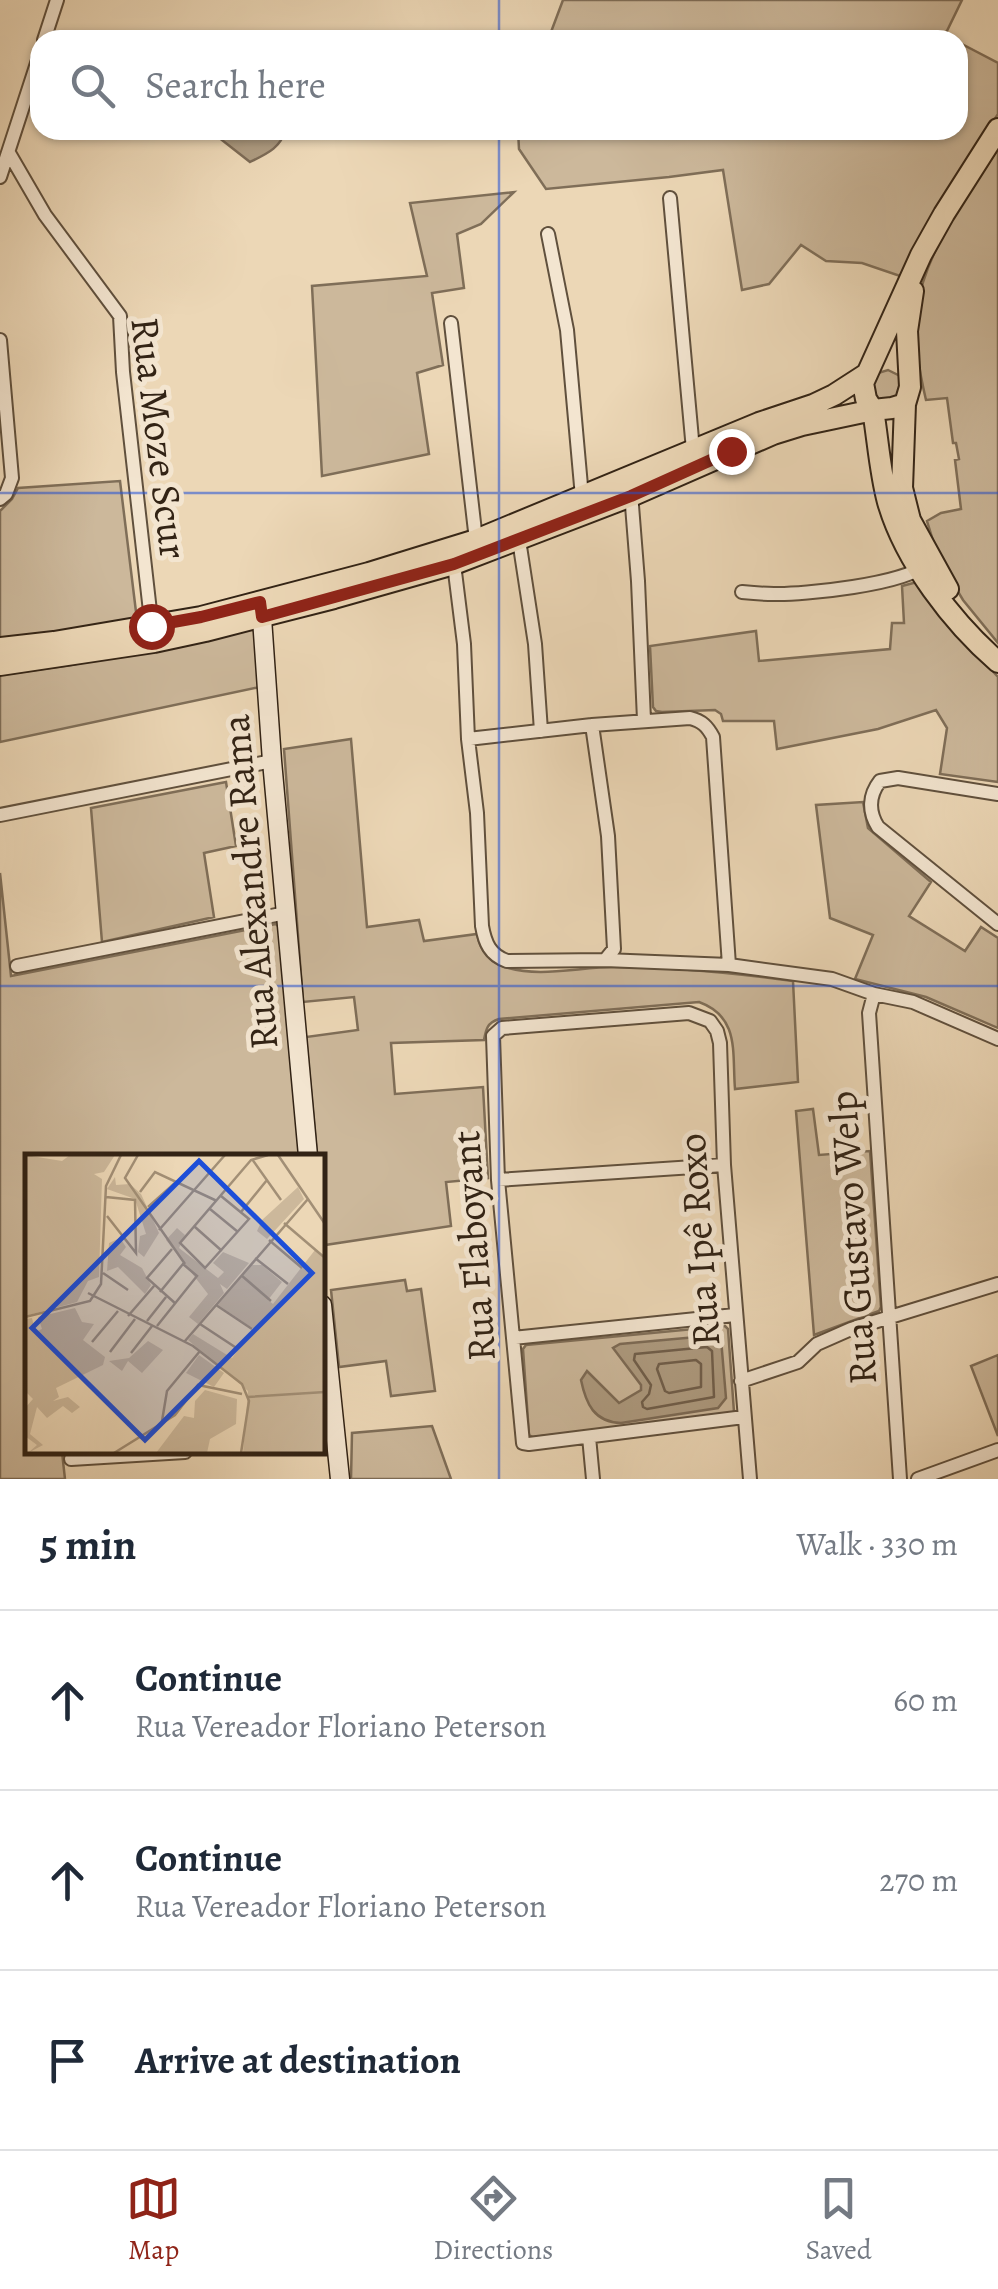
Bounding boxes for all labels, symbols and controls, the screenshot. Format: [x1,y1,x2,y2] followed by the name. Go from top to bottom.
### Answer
[30,30,968,140] search box
[65,58,120,113] icon: search
[145,59,326,111] text: Search here
[117,314,202,562] street label: Rua Moze Scur
[709,429,755,475] route end
[129,604,175,650] route start
[207,712,292,1052] street label: Rua Alexandre Rama
[815,1089,890,1387] street label: Rua Gustavo Welp
[438,1129,509,1363] street label: Rua Flaboyant
[664,1132,733,1348] street label: Rua Ipê Roxo
[25,1154,325,1454] inset map
[40,1516,136,1573] text: 5 min
[796,1522,958,1566] text: Walk · 330 m
[135,1652,282,1704] text: Continue
[40,1673,95,1728] icon: ahead
[893,1678,958,1722] text: 60 m
[135,1704,547,1748] text: Rua Vereador Floriano Peterson
[135,1832,282,1884] text: Continue
[40,1853,95,1908] icon: ahead
[879,1858,958,1902] text: 270 m
[135,1884,547,1928] text: Rua Vereador Floriano Peterson
[40,2033,95,2088] icon: arrive
[135,2034,461,2086] text: Arrive at destination
[126,2171,181,2269] tab: Map
[433,2171,553,2269] tab: Directions
[806,2171,872,2269] tab: Saved

